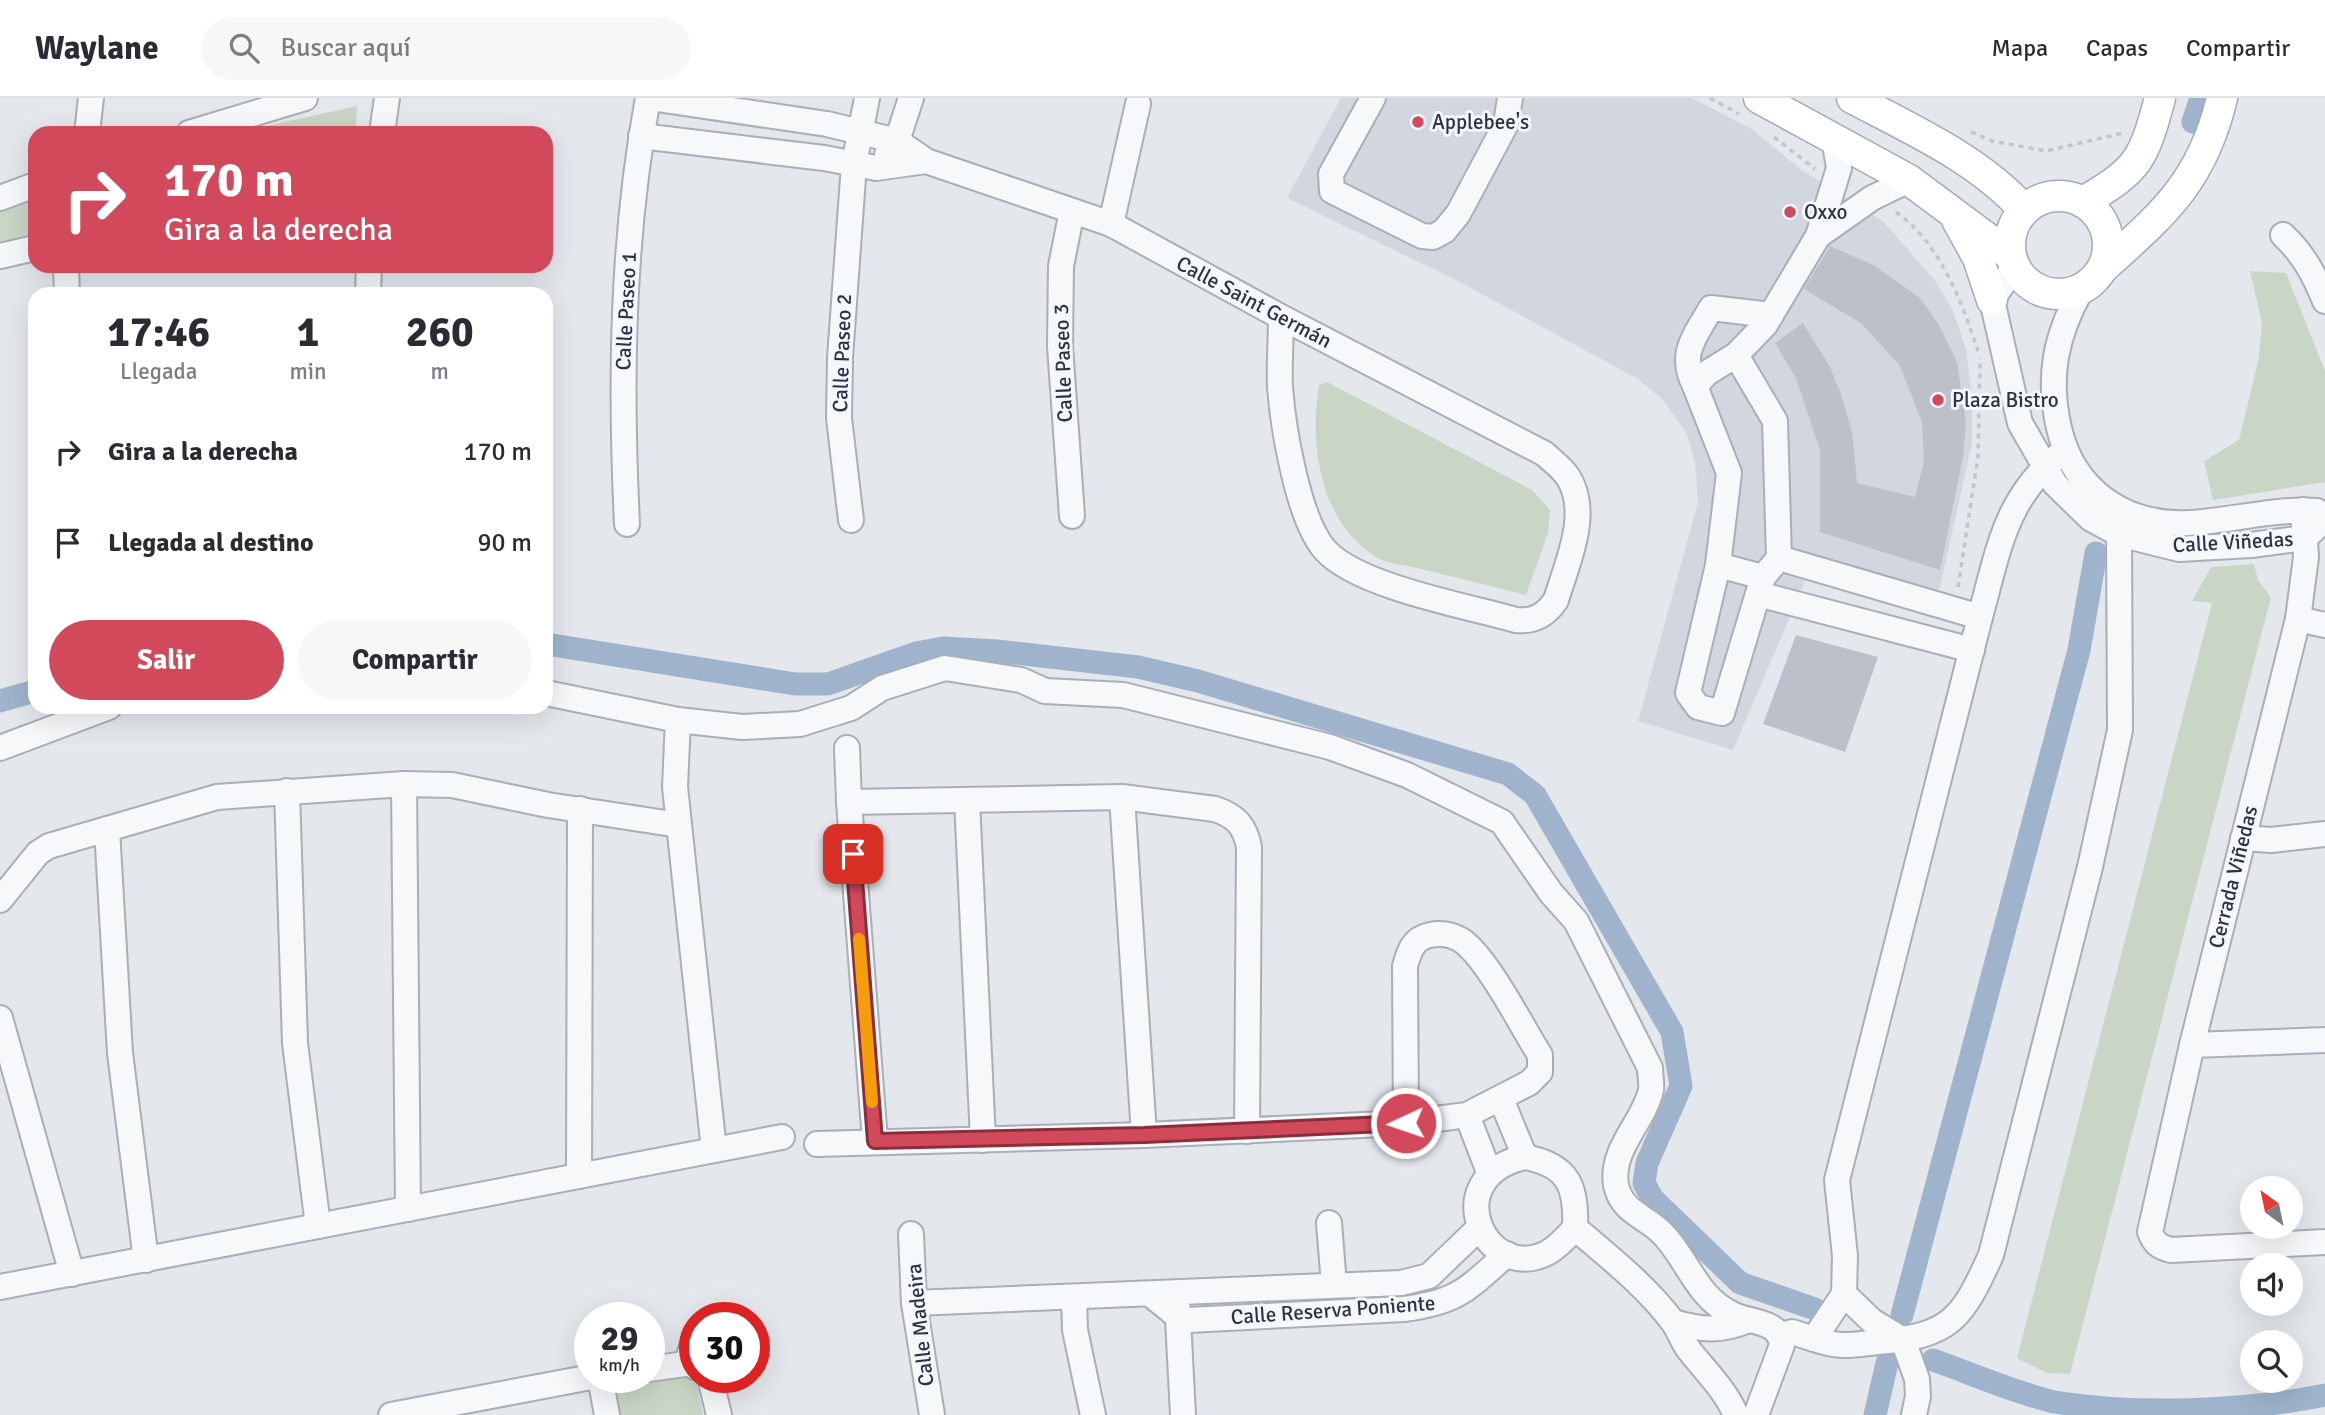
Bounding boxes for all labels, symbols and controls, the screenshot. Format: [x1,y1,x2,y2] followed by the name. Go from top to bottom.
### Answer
[201,17,691,80] search box
[35,28,159,69] text: Waylane
[225,29,263,67] icon: search
[281,32,411,64] text: Buscar aquí
[1992,33,2048,63] text: Mapa
[2086,33,2148,63] text: Capas
[2186,33,2290,63] text: Compartir
[1432,109,1529,135] place label: Applebee's
[1410,114,1426,130] marker: Applebee's
[164,150,294,210] text: 170 m
[49,154,140,245] icon: right
[1804,199,1847,225] place label: Oxxo
[1782,204,1798,220] marker: Oxxo
[164,210,393,249] text: Gira a la derecha
[1172,250,1336,354] street label: Calle Saint Germán
[610,251,642,371] street label: Calle Paseo 1
[827,293,857,413] street label: Calle Paseo 2
[1048,303,1078,423] street label: Calle Paseo 3
[107,307,210,358] text: 17:46
[297,307,319,358] text: 1
[406,307,474,358] text: 260
[120,357,197,386] text: Llegada
[289,357,327,386] text: min
[431,357,449,386] text: m
[1952,387,2059,413] place label: Plaza Bistro
[1930,392,1946,408] marker: Plaza Bistro
[49,433,87,471] icon: right
[108,436,298,468] text: Gira a la derecha
[463,436,532,468] text: 170 m
[49,524,87,562] icon: arrive
[2172,526,2294,558] street label: Calle Viñedas
[108,527,314,559] text: Llegada al destino
[477,527,532,559] text: 90 m
[49,620,284,700] button: Salir
[298,620,532,700] button: Compartir
[2203,803,2263,951] street label: Cerrada Viñedas
[823,824,883,884] pin
[834,835,872,873] icon: arrive
[1369,1086,1443,1160] position arrow
[2240,1176,2303,1239] north arrow
[2240,1176,2303,1393] map controls
[2240,1253,2303,1316] button: sound
[901,1262,939,1388] street label: Calle Madeira
[1230,1290,1436,1330] street label: Calle Reserva Poniente
[679,1302,770,1393] speed limit sign: 30
[601,1317,638,1360] text: 29
[2240,1330,2303,1393] button: search
[599,1354,640,1376] text: km/h

